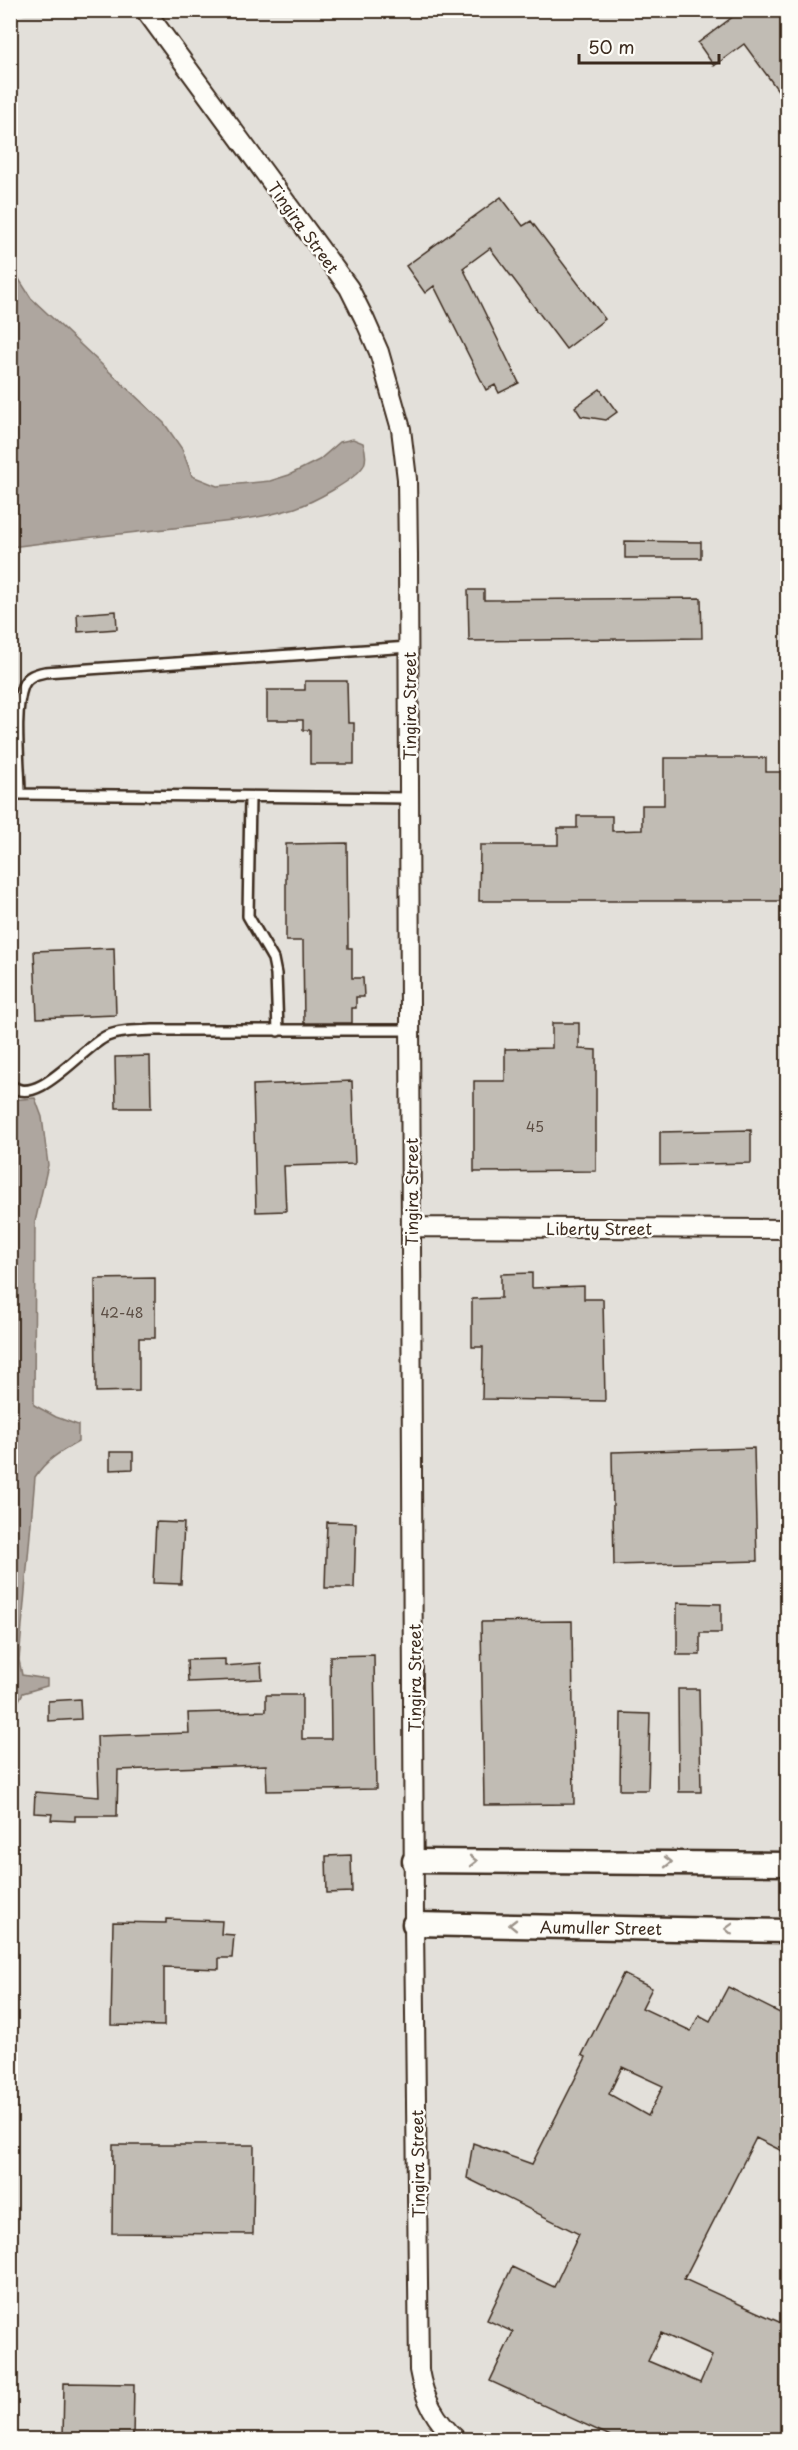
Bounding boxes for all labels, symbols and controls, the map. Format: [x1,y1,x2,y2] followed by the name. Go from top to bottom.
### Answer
[579,27,718,65] scale bar
[588,33,635,60] text: 50 m
[262,176,346,278] street label: Tingira Street
[397,651,421,760] street label: Tingira Street
[526,1116,544,1137] house number: 45
[399,1137,423,1246] street label: Tingira Street
[546,1216,652,1240] street label: Liberty Street
[100,1302,144,1323] house number: 42-48
[402,1623,426,1732] street label: Tingira Street
[468,1855,477,1867] one-way arrow
[663,1856,672,1868] one-way arrow
[540,1914,663,1940] street label: Aumuller Street
[509,1919,518,1931] one-way arrow
[725,1922,734,1935] one-way arrow
[404,2109,430,2218] street label: Tingira Street

